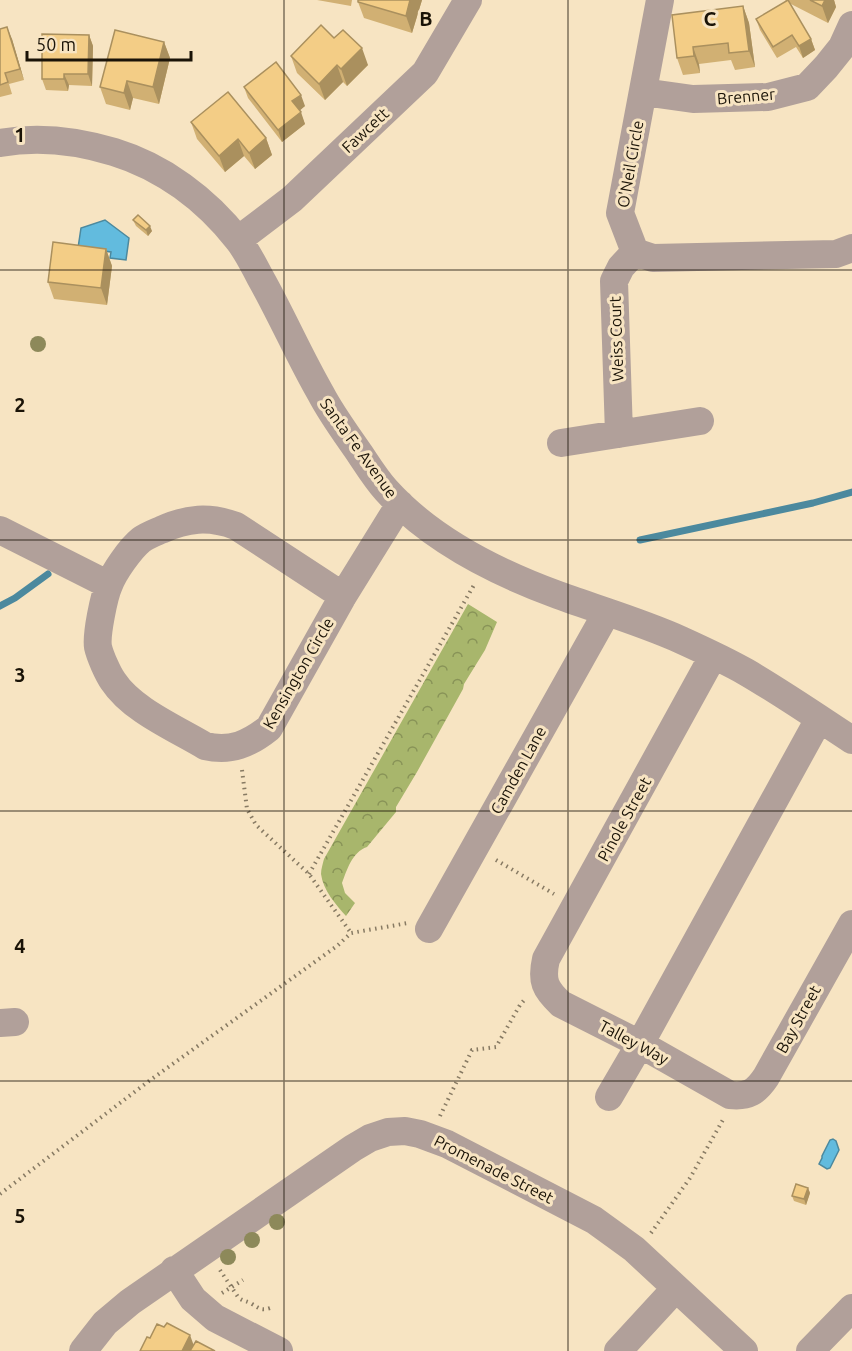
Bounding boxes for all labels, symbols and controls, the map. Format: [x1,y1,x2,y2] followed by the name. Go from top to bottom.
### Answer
[419,7,433,30] text: B
[704,7,717,30] text: C
[27,24,190,62] scale bar
[36,34,76,54] text: 50 m
[716,84,776,108] street label: Brenner
[338,103,393,156] street label: Fawcett
[613,119,647,209] street label: O'Neil Circle
[14,123,26,146] text: 1
[605,295,626,382] street label: Weiss Court
[14,393,26,416] text: 2
[317,395,401,501] street label: Santa Fe Avenue
[259,614,337,732] street label: Kensington Circle
[14,663,26,686] text: 3
[487,723,549,817] street label: Camden Lane
[594,773,655,864] street label: Pinole Street
[14,934,26,957] text: 4
[772,981,824,1056] street label: Bay Street
[596,1016,672,1068] street label: Talley Way
[431,1131,557,1207] street label: Promenade Street
[14,1204,26,1227] text: 5

